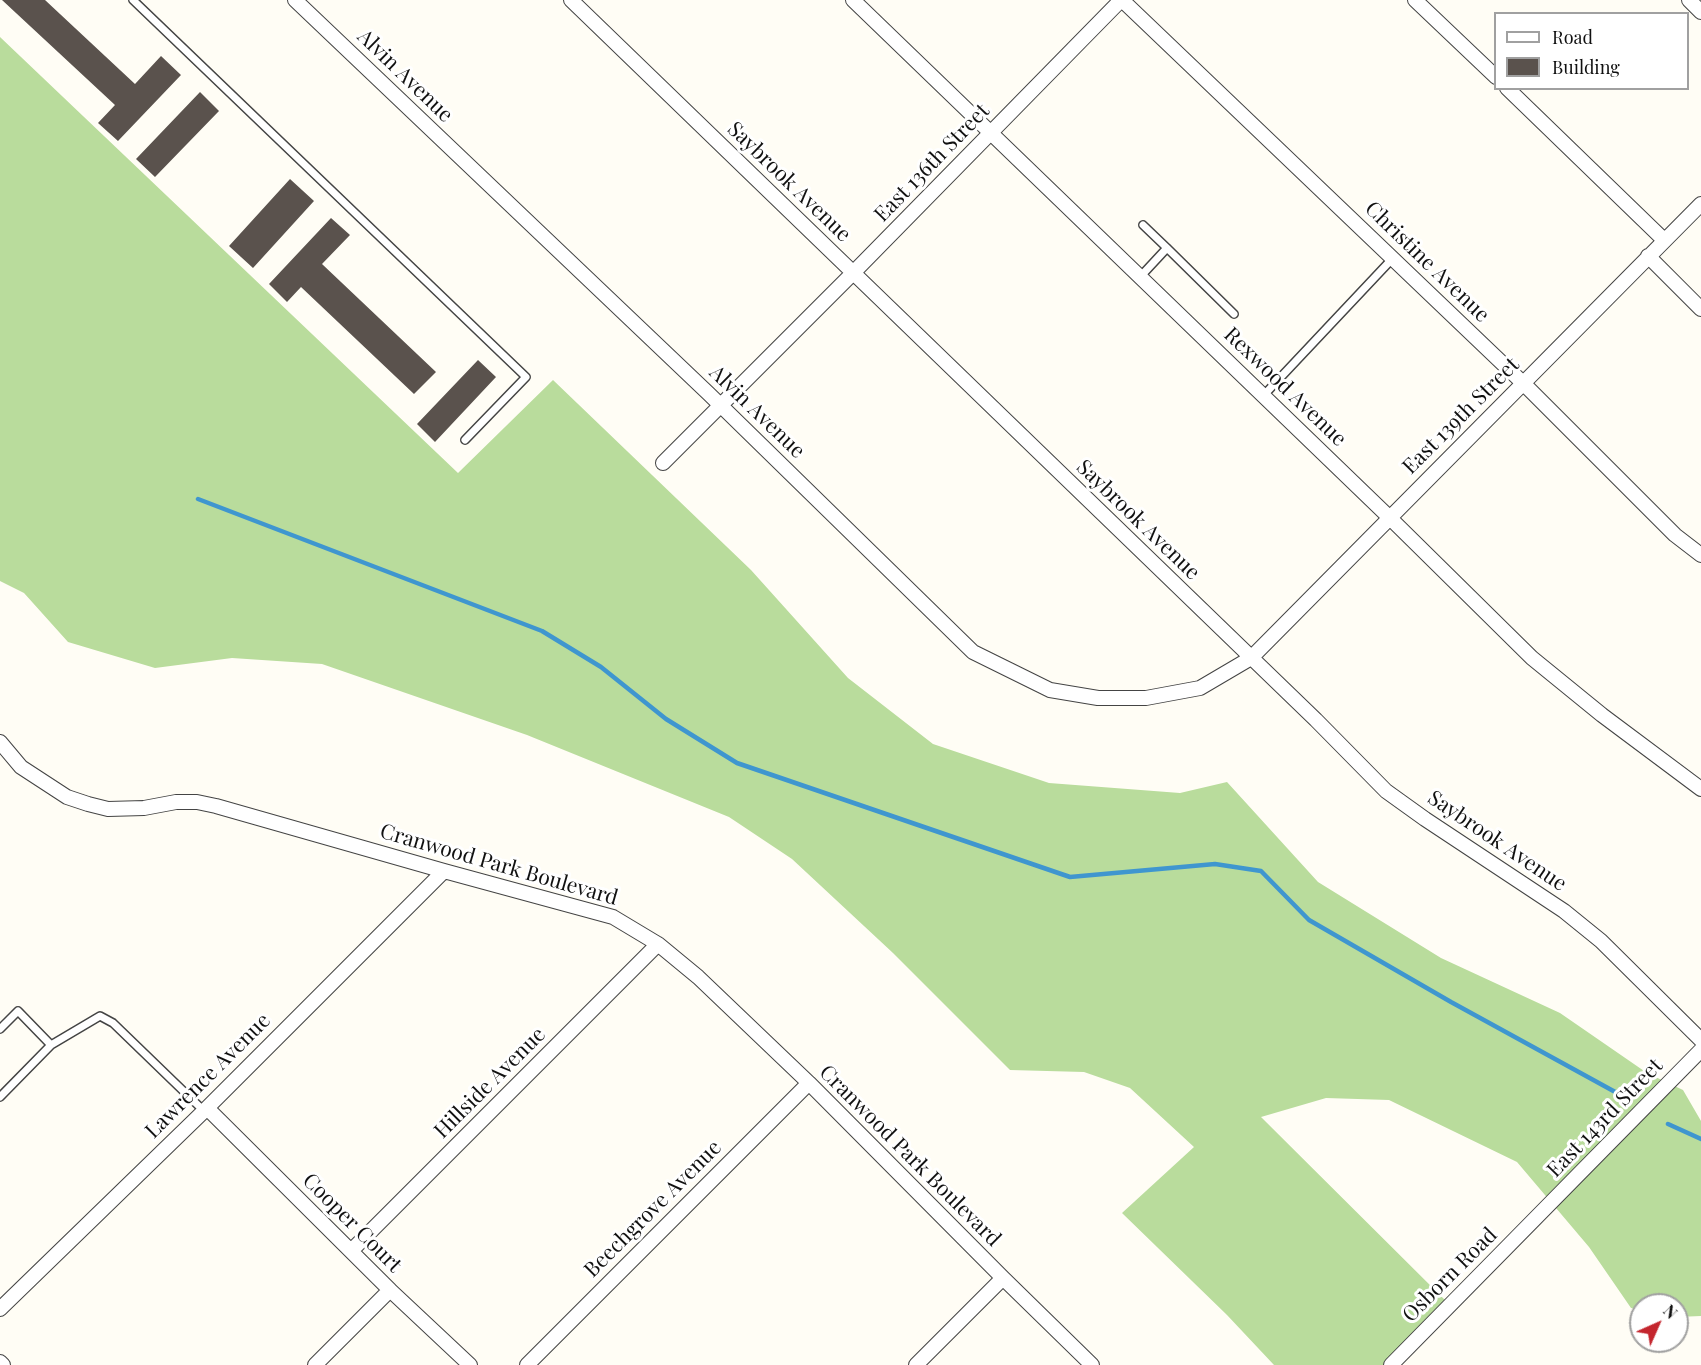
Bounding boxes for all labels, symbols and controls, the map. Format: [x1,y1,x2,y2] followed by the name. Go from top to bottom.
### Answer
[1494,12,1689,90] legend
[352,24,458,128] street label: Alvin Avenue
[1552,25,1593,49] text: Road
[1552,55,1620,79] text: Building
[869,99,995,227] street label: East 136th Street
[722,117,856,247] street label: Saybrook Avenue
[1360,196,1494,328] street label: Christine Avenue
[1218,322,1352,452] street label: Rexwood Avenue
[1398,353,1524,479] street label: East 139th Street
[704,360,810,464] street label: Alvin Avenue
[1071,455,1205,585] street label: Saybrook Avenue
[1423,785,1571,897] street label: Saybrook Avenue
[377,819,621,911] street label: Cranwood Park Boulevard
[140,1008,276,1144] street label: Lawrence Avenue
[429,1022,551,1144] street label: Hillside Avenue
[1542,1053,1668,1183] street label: East 143rd Street
[814,1060,1006,1252] street label: Cranwood Park Boulevard
[579,1135,727,1283] street label: Beechgrove Avenue
[297,1168,407,1278] street label: Cooper Court
[1398,1223,1502,1327] street label: Osborn Road
[1629,1293,1689,1353] north arrow
[1659,1300,1682,1323] text: N

